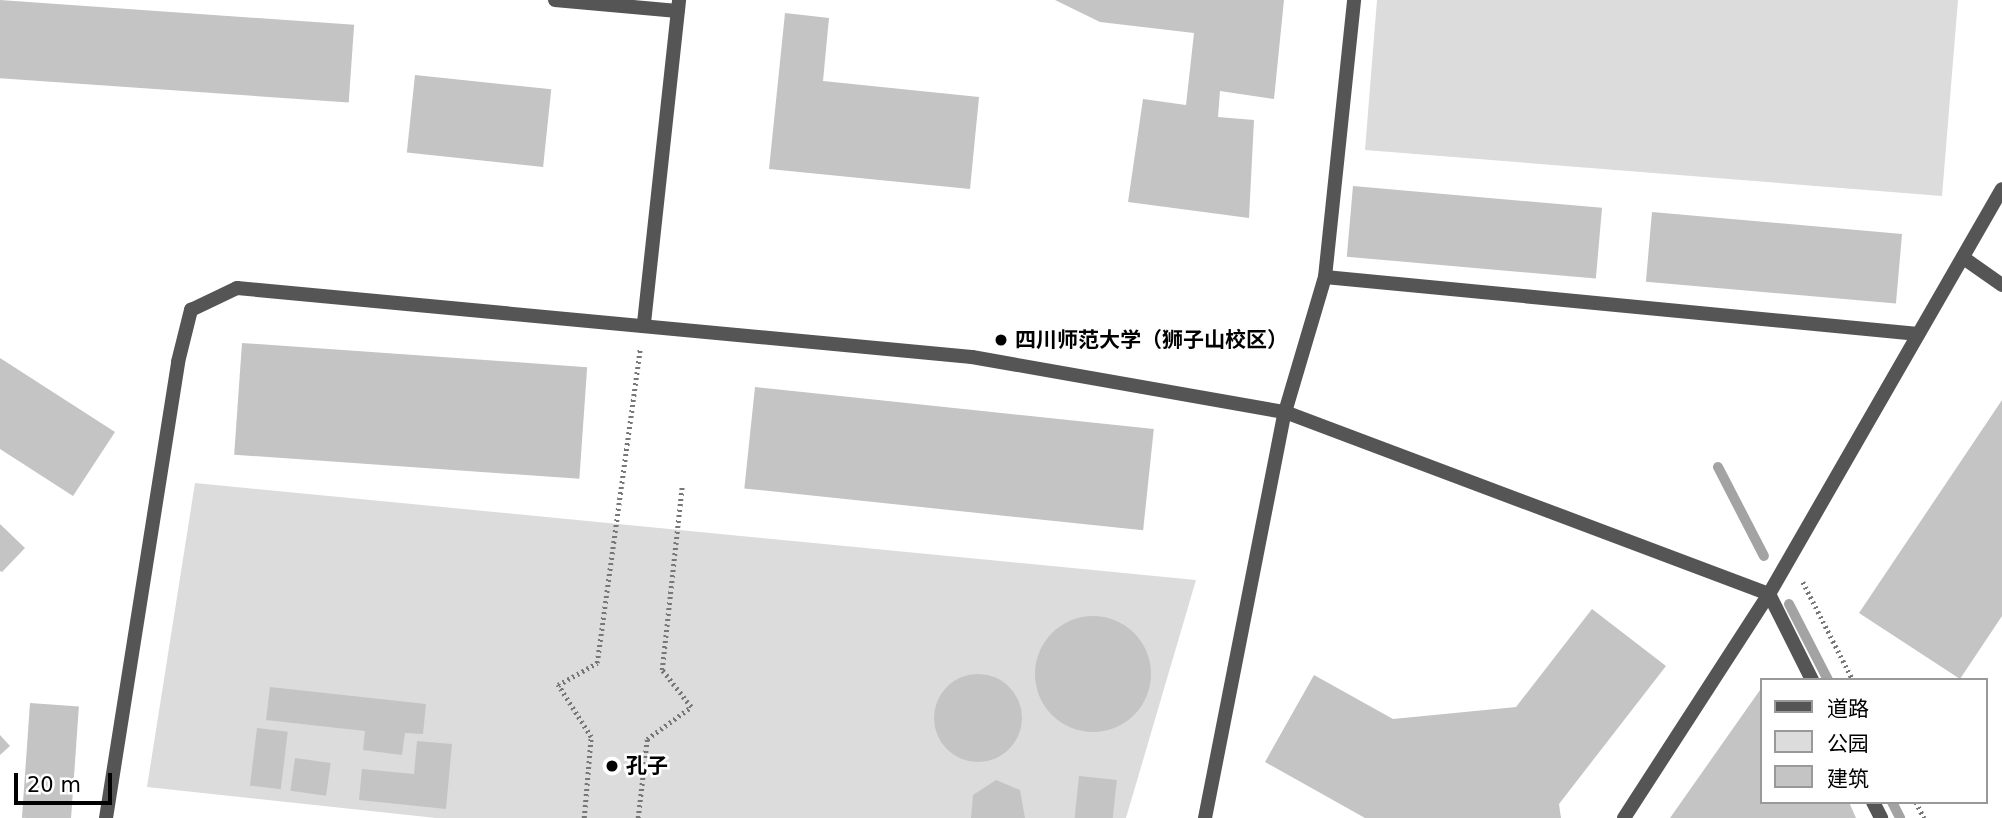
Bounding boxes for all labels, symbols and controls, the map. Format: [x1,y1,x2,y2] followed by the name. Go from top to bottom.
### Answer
[1015,327,1288,353] place label: 四川师范大学（狮子山校区）
[993,332,1009,348] marker: 四川师范大学（狮子山校区）
[1760,678,1988,804] legend
[1827,697,1869,721] text: 道路
[1827,732,1869,756] text: 公园
[626,753,668,779] place label: 孔子
[18,758,116,802] scale bar
[604,758,620,774] marker: 孔子
[1827,767,1869,791] text: 建筑
[27,773,81,797] text: 20 m

